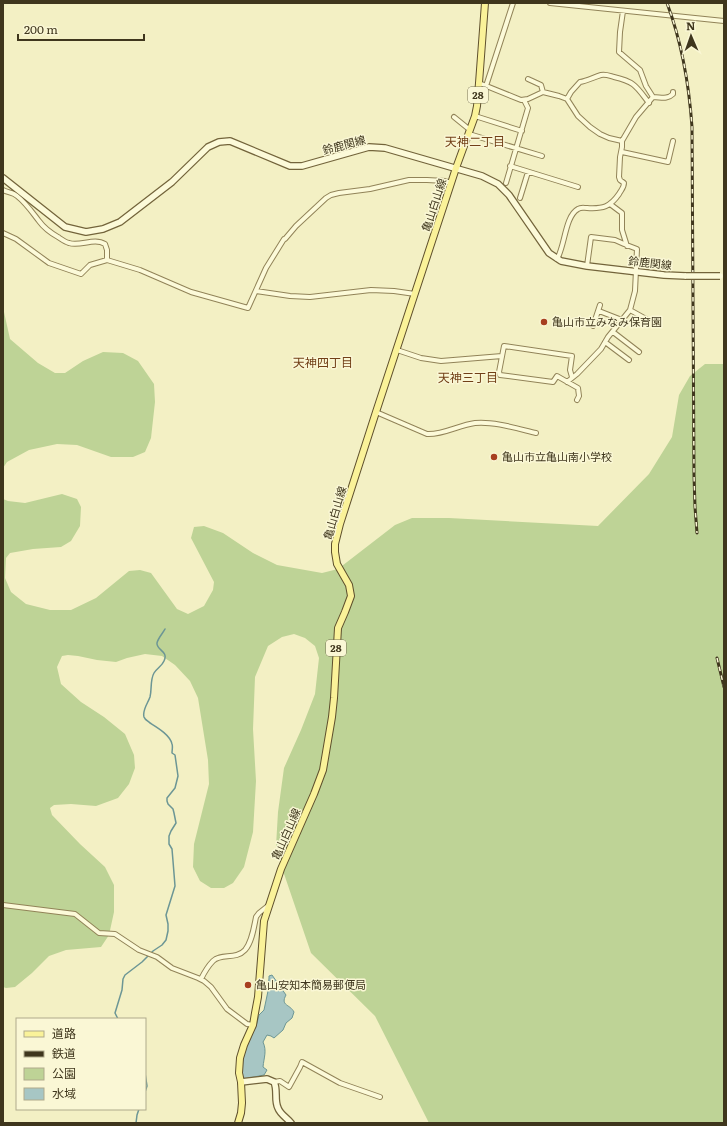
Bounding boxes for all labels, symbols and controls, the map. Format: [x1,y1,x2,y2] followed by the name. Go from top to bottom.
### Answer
[18,16,144,42] scale bar
[671,16,711,56] north arrow
[686,17,696,33] text: N
[24,20,58,38] text: 200 m
[468,87,488,103] road number: 28
[320,131,367,157] street label: 鈴鹿関線
[445,132,505,150] district label: 天神二丁目
[417,176,449,233] street label: 亀山白山線
[627,252,673,272] street label: 鈴鹿関線
[552,313,662,329] place label: 亀山市立みなみ保育園
[539,317,549,327] marker: 亀山市立みなみ保育園
[293,353,353,371] district label: 天神四丁目
[438,368,498,386] district label: 天神三丁目
[502,448,612,464] place label: 亀山市立亀山南小学校
[489,452,499,462] marker: 亀山市立亀山南小学校
[319,484,349,541] street label: 亀山白山線
[326,640,346,656] road number: 28
[267,805,304,862] street label: 亀山白山線
[256,976,366,992] place label: 亀山安知本簡易郵便局
[243,980,253,990] marker: 亀山安知本簡易郵便局
[16,1018,146,1110] legend
[52,1024,76,1042] text: 道路
[52,1044,76,1062] text: 鉄道
[52,1064,76,1082] text: 公園
[52,1084,76,1102] text: 水域

